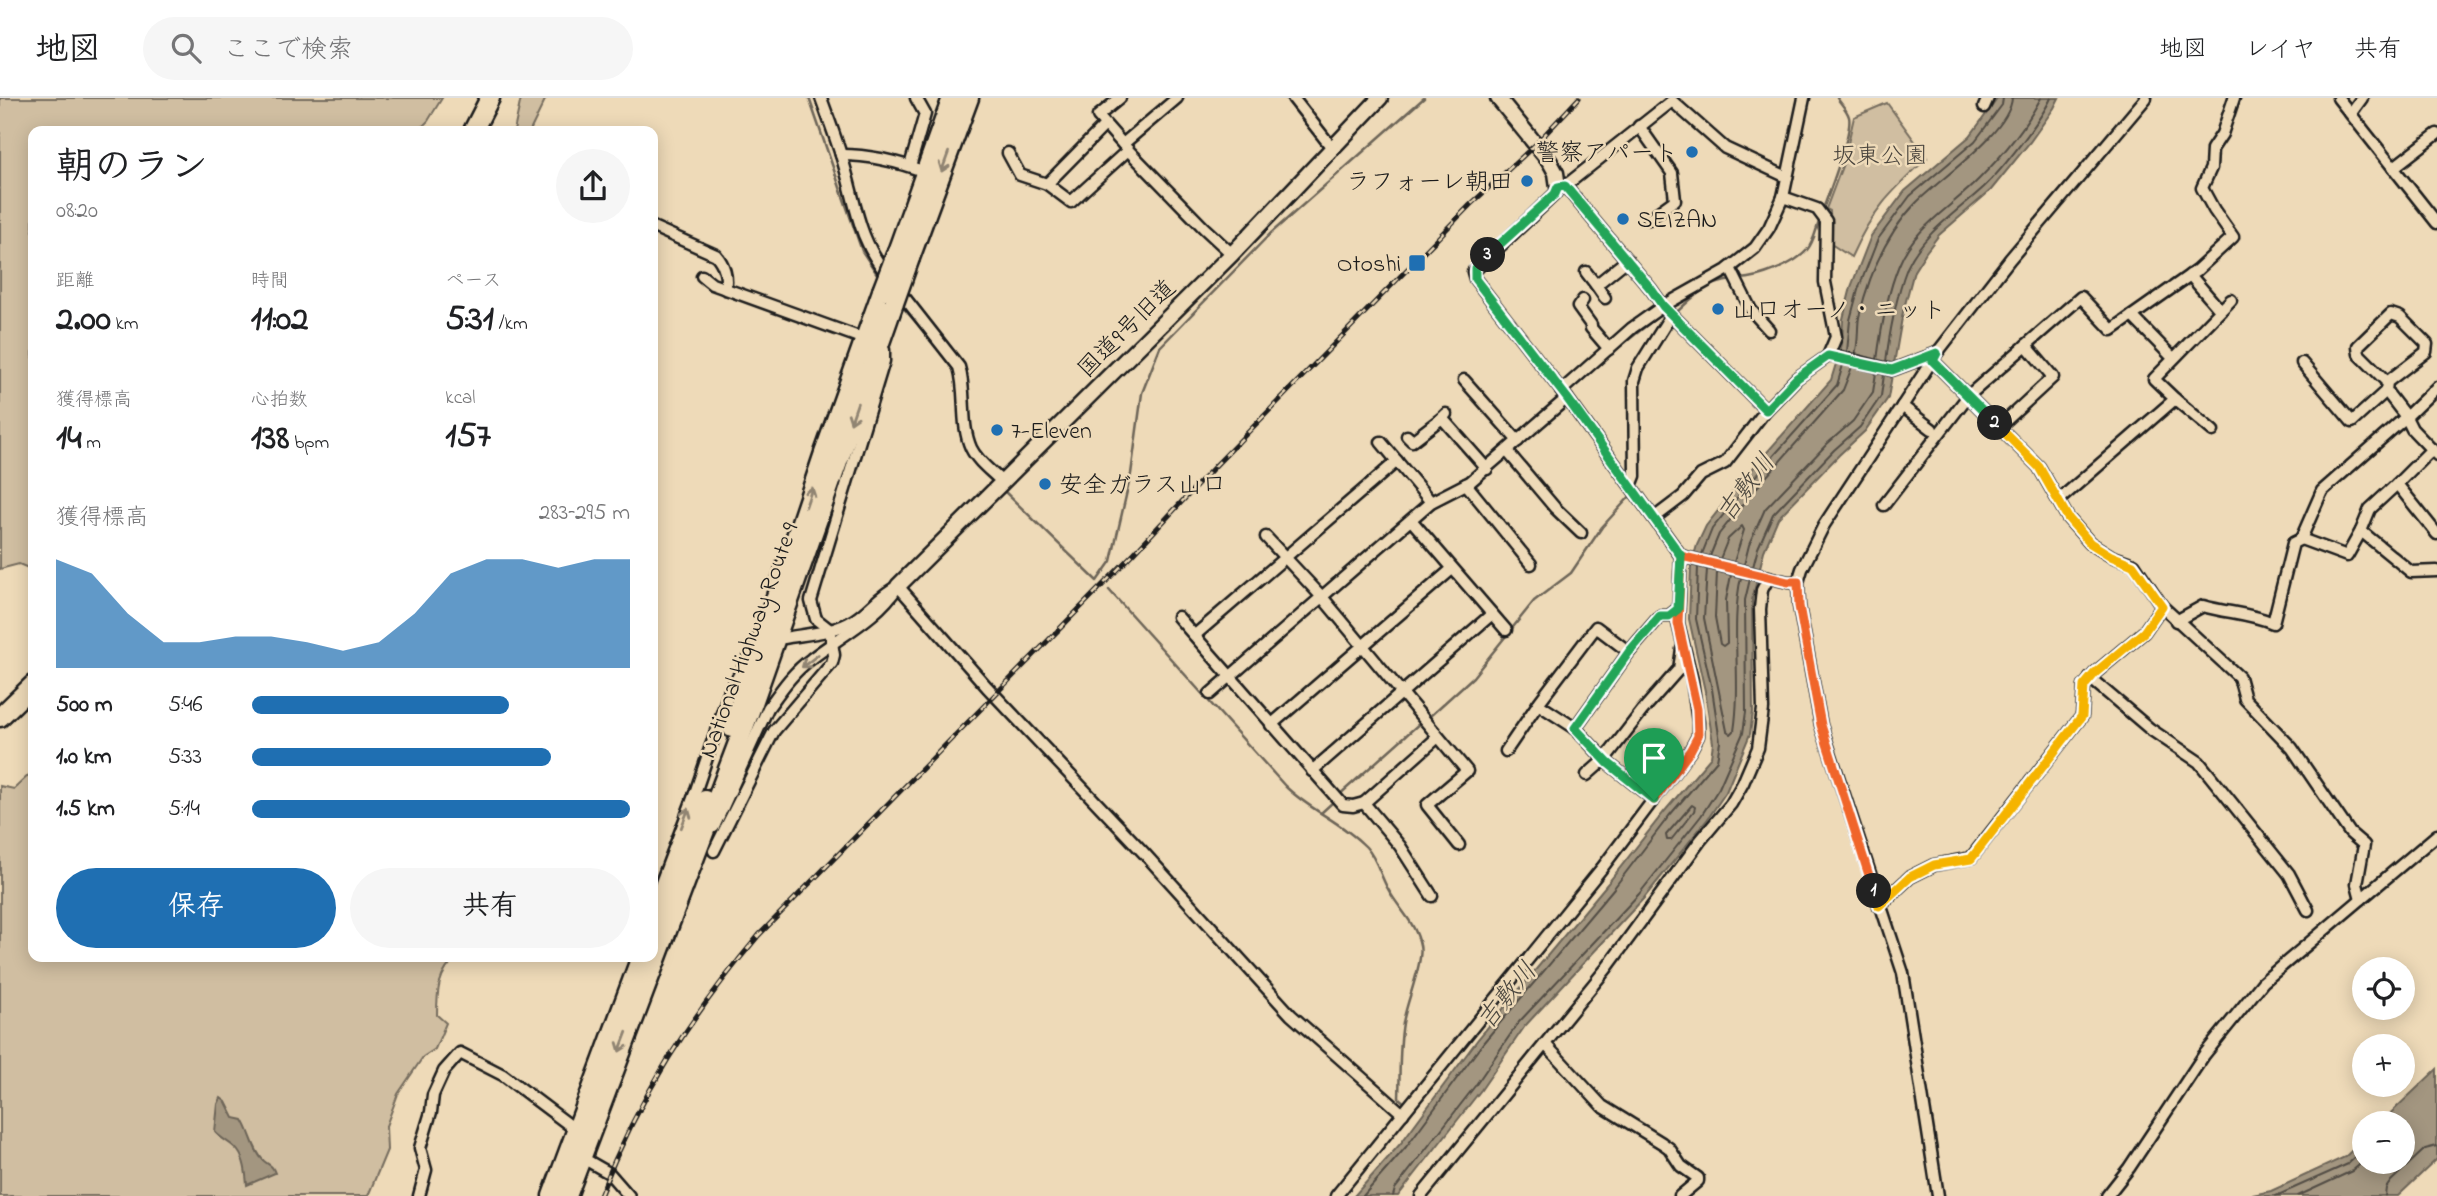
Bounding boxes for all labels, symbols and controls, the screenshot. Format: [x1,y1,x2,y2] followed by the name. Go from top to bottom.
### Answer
[143,17,633,80] search box
[35,27,101,75] text: 地図
[167,29,205,67] icon: search
[223,32,353,70] text: ここで検索
[2159,33,2207,68] text: 地図
[2245,33,2316,68] text: レイヤ
[2354,33,2402,68] text: 共有
[1535,137,1678,172] place label: 警察アパート
[1832,140,1928,175] park label: 坂東公園
[56,141,208,197] text: 朝のラン
[1684,144,1700,160] marker: 警察アパート
[556,149,630,223] button: share
[938,151,950,173] one-way arrow
[1346,166,1513,201] place label: ラフォーレ朝田
[1519,173,1535,189] marker: ラフォーレ朝田
[56,195,98,228] text: 08:20
[1637,204,1717,239] place label: SEIZAN
[1615,211,1631,227] marker: SEIZAN
[1470,238,1506,272] pin: 3
[1484,241,1491,268] text: 3
[1337,248,1401,283] place label: Otoshi
[1407,253,1427,273] marker: Otoshi
[56,268,94,295] text: 距離
[251,268,289,295] text: 時間
[445,268,501,295] text: ペース
[1070,272,1185,387] street label: 国道9号旧道
[1732,294,1946,329] place label: 山口オーノ・ニット
[56,295,111,346] text: 2.00
[251,295,308,346] text: 11:02
[445,295,494,346] text: 5:31
[1710,301,1726,317] marker: 山口オーノ・ニット
[111,311,139,338] text: km
[494,311,528,338] text: /km
[445,385,476,412] text: kcal
[56,387,132,414] text: 獲得標高
[251,387,308,414] text: 心拍数
[847,402,860,424] one-way arrow
[1978,406,2012,440] pin: 2
[1990,409,1999,436] text: 2
[445,412,491,463] text: 157
[56,414,82,465] text: 14
[251,414,289,465] text: 138
[1011,415,1092,450] place label: 7-Eleven
[989,422,1005,438] marker: 7-Eleven
[82,430,101,457] text: m
[289,430,329,457] text: bpm
[1709,446,1786,531] water label: 吉敷川
[1059,469,1226,504] place label: 安全ガラス山口
[1037,476,1053,492] marker: 安全ガラス山口
[803,486,816,508] one-way arrow
[539,497,630,530] text: 283–295 m
[56,502,148,535] text: 獲得標高
[692,518,810,764] street label: National Highway Route 9
[801,653,819,668] one-way arrow
[56,689,113,722] text: 500 m
[168,689,203,722] text: 5:46
[1624,728,1684,800] pin
[1635,739,1673,777] icon: arrive
[56,741,112,774] text: 1.0 km
[168,741,202,774] text: 5:33
[56,793,115,826] text: 1.5 km
[168,793,200,826] text: 5:14
[680,807,693,829] one-way arrow
[56,868,336,948] button: 保存
[350,868,630,948] button: 共有
[1856,874,1892,908] pin: 1
[1870,877,1877,904] text: 1
[1469,955,1548,1039] water label: 吉敷川
[2352,957,2415,1174] map controls
[2352,957,2415,1020] button: locate
[616,1031,629,1053] one-way arrow
[2352,1034,2415,1097] button: +
[2352,1111,2415,1174] button: −

